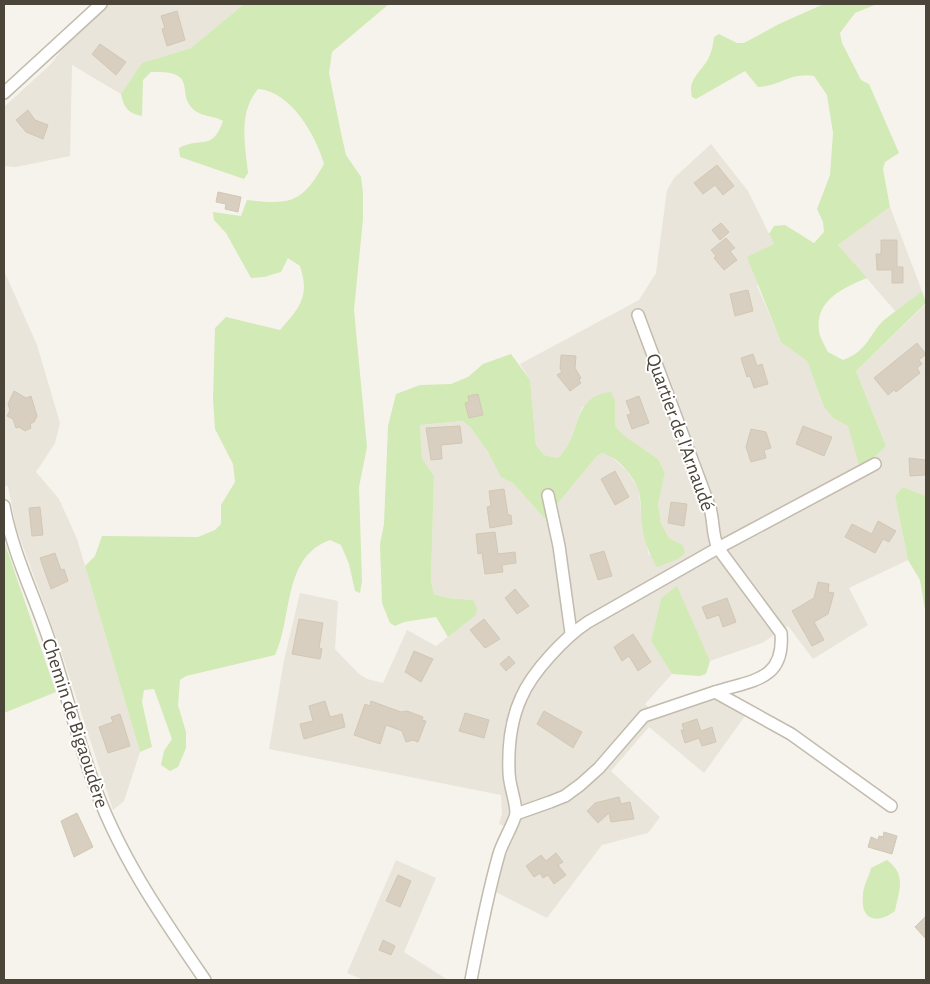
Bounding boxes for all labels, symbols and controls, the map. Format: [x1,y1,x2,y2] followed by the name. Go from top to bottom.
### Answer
[642,351,718,514] street label: Quartier de l'Arnaudé
[38,636,112,811] street label: Chemin de Bigaoudère

